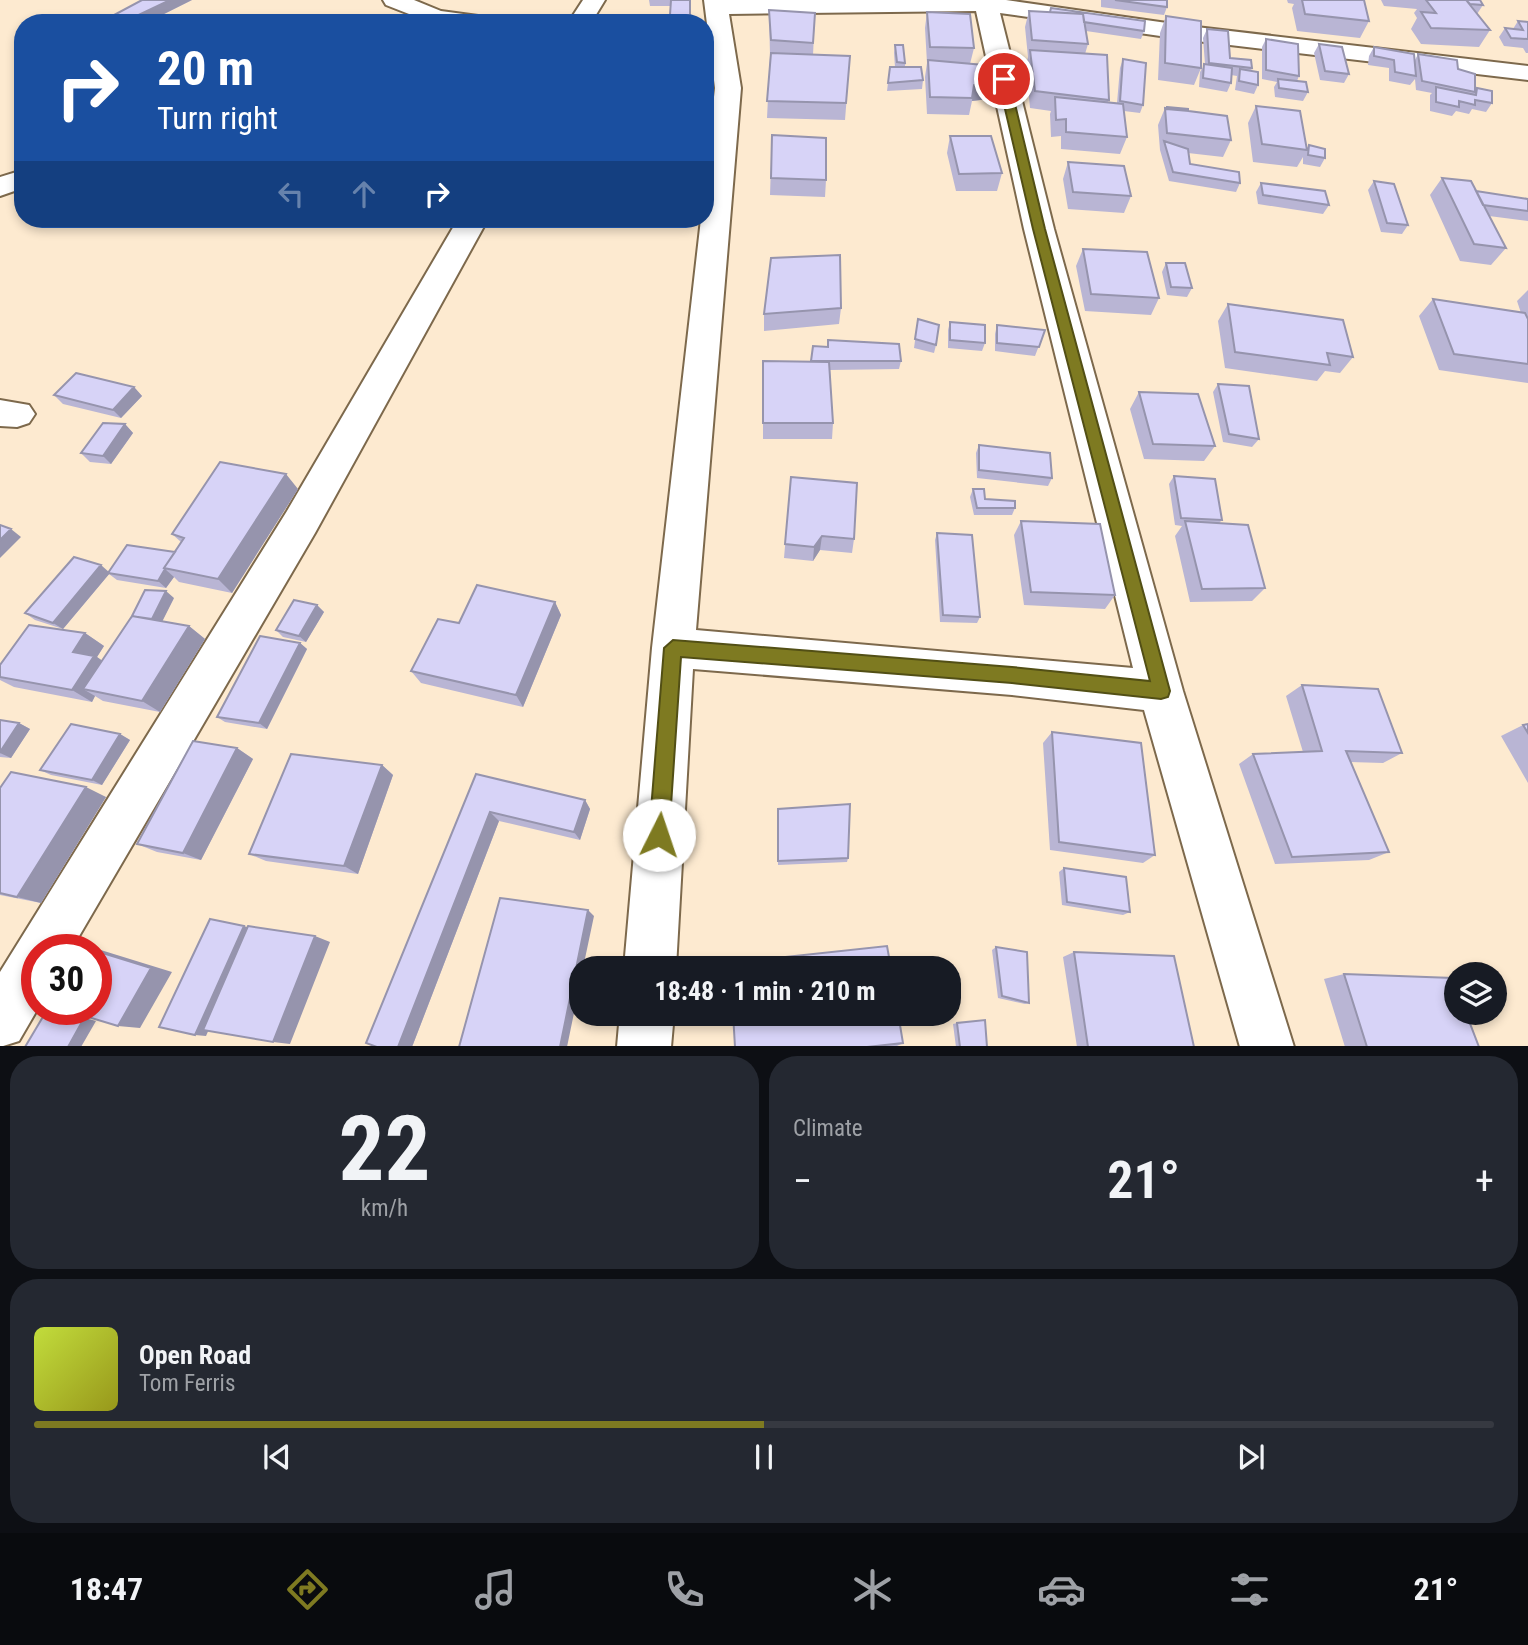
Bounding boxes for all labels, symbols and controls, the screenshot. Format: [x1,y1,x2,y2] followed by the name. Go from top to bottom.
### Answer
[157,40,254,97] text: 20 m
[42,42,133,133] icon: right
[974,49,1034,109] pin
[985,60,1023,98] icon: arrive
[157,99,278,137] text: Turn right
[272,175,310,213] icon: left
[345,175,383,213] icon: ahead
[418,175,456,213] icon: right
[622,798,696,872] position arrow
[21,934,112,1025] speed limit sign: 30
[1444,962,1507,1025] map controls
[1444,962,1507,1025] button: layers
[655,976,875,1006] text: 18:48 · 1 min · 210 m
[339,1096,430,1202] text: 22
[793,1115,863,1142] text: Climate
[1107,1150,1180,1211] text: 21°
[793,1159,812,1203] text: −
[1475,1159,1494,1203] text: +
[361,1195,408,1222] text: km/h
[139,1340,251,1370] text: Open Road
[139,1370,235,1397] text: Tom Ferris
[258,1438,296,1476] icon: previous
[745,1438,783,1476] icon: pause
[1232,1438,1270,1476] icon: next
[283,1565,332,1614] icon: directions
[471,1565,520,1614] icon: music
[660,1565,709,1614] icon: phone
[848,1565,897,1614] icon: climate
[1037,1565,1086,1614] icon: car
[1225,1565,1274,1614] icon: filters
[70,1570,143,1608] text: 18:47
[1413,1570,1458,1608] text: 21°

